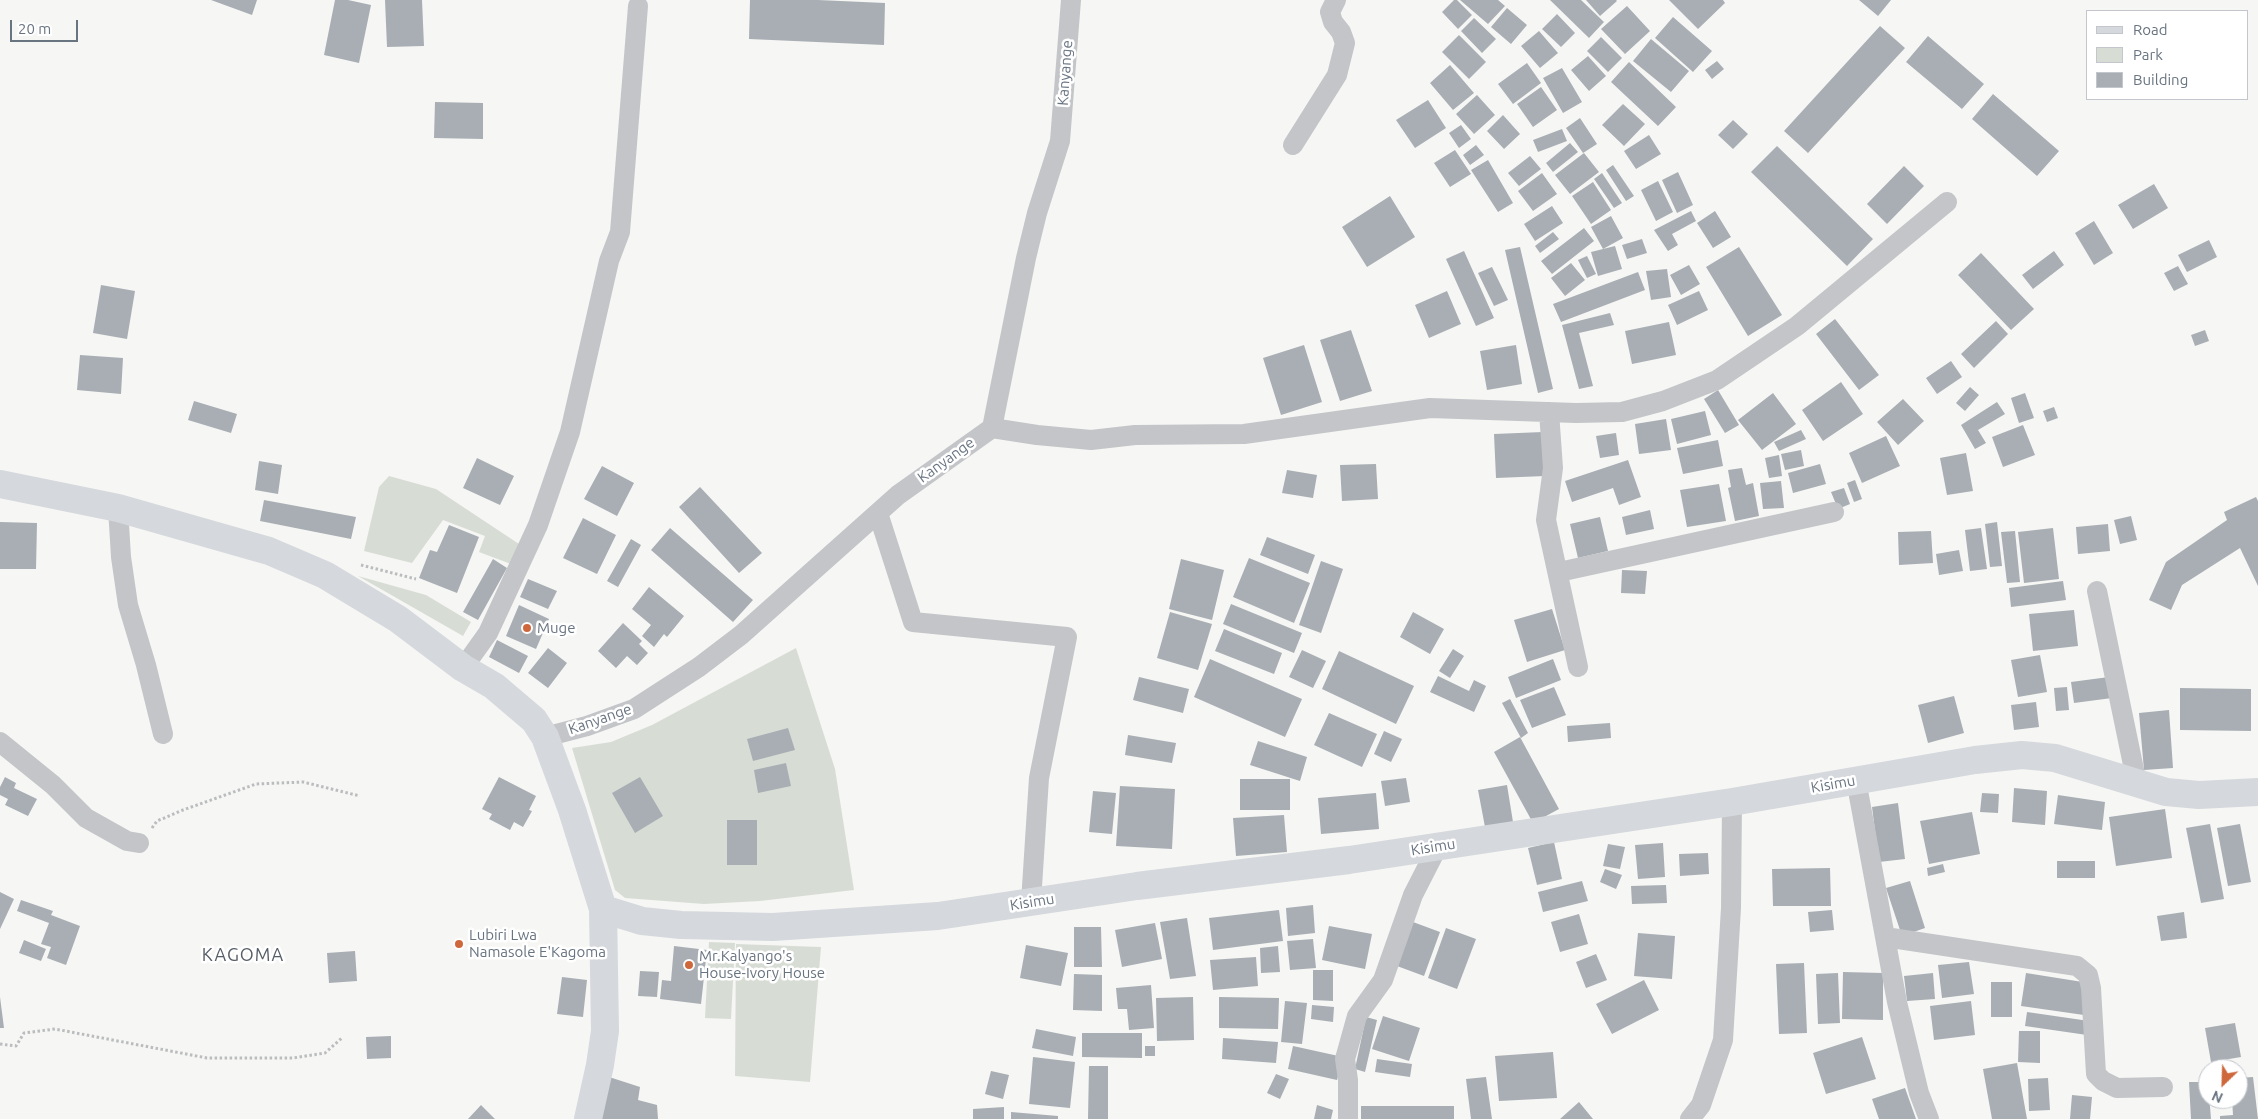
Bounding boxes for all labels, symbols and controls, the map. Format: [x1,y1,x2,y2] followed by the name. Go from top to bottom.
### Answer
[12,10,80,42] scale bar
[2086,10,2248,100] legend
[18,20,51,37] text: 20 m
[2133,21,2168,38] text: Road
[1054,40,1076,106] street label: Kanyange
[2133,46,2163,63] text: Park
[2133,71,2188,88] text: Building
[914,433,978,487] street label: Kanyange
[537,619,576,637] place label: Muge
[521,622,533,634] marker: Muge
[566,700,634,738] street label: Kanyange
[1809,771,1857,797] street label: Kisimu
[1409,835,1457,859] street label: Kisimu
[1008,890,1056,914] street label: Kisimu
[469,926,606,961] place label: Lubiri Lwa Namasole E'Kagoma
[453,938,465,950] marker: Lubiri Lwa Namasole E'Kagoma
[201,944,285,966] district label: KAGOMA
[699,947,825,982] place label: Mr.Kalyango's House-Ivory House
[683,959,695,971] marker: Mr.Kalyango's House-Ivory House
[2198,1059,2248,1109] north arrow
[2209,1087,2225,1106] text: N

